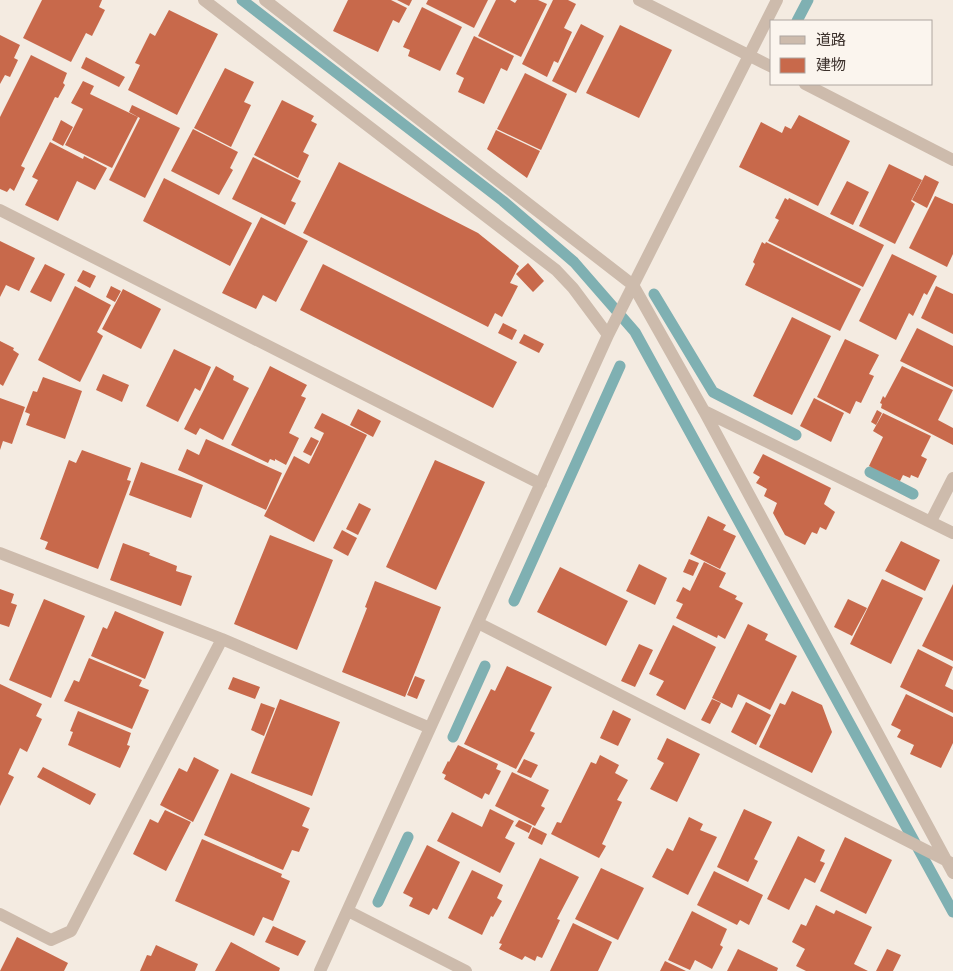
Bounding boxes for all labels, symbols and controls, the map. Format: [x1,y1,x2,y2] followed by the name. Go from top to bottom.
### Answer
[770,20,933,85] legend
[816,31,846,49] text: 道路
[816,56,846,74] text: 建物

